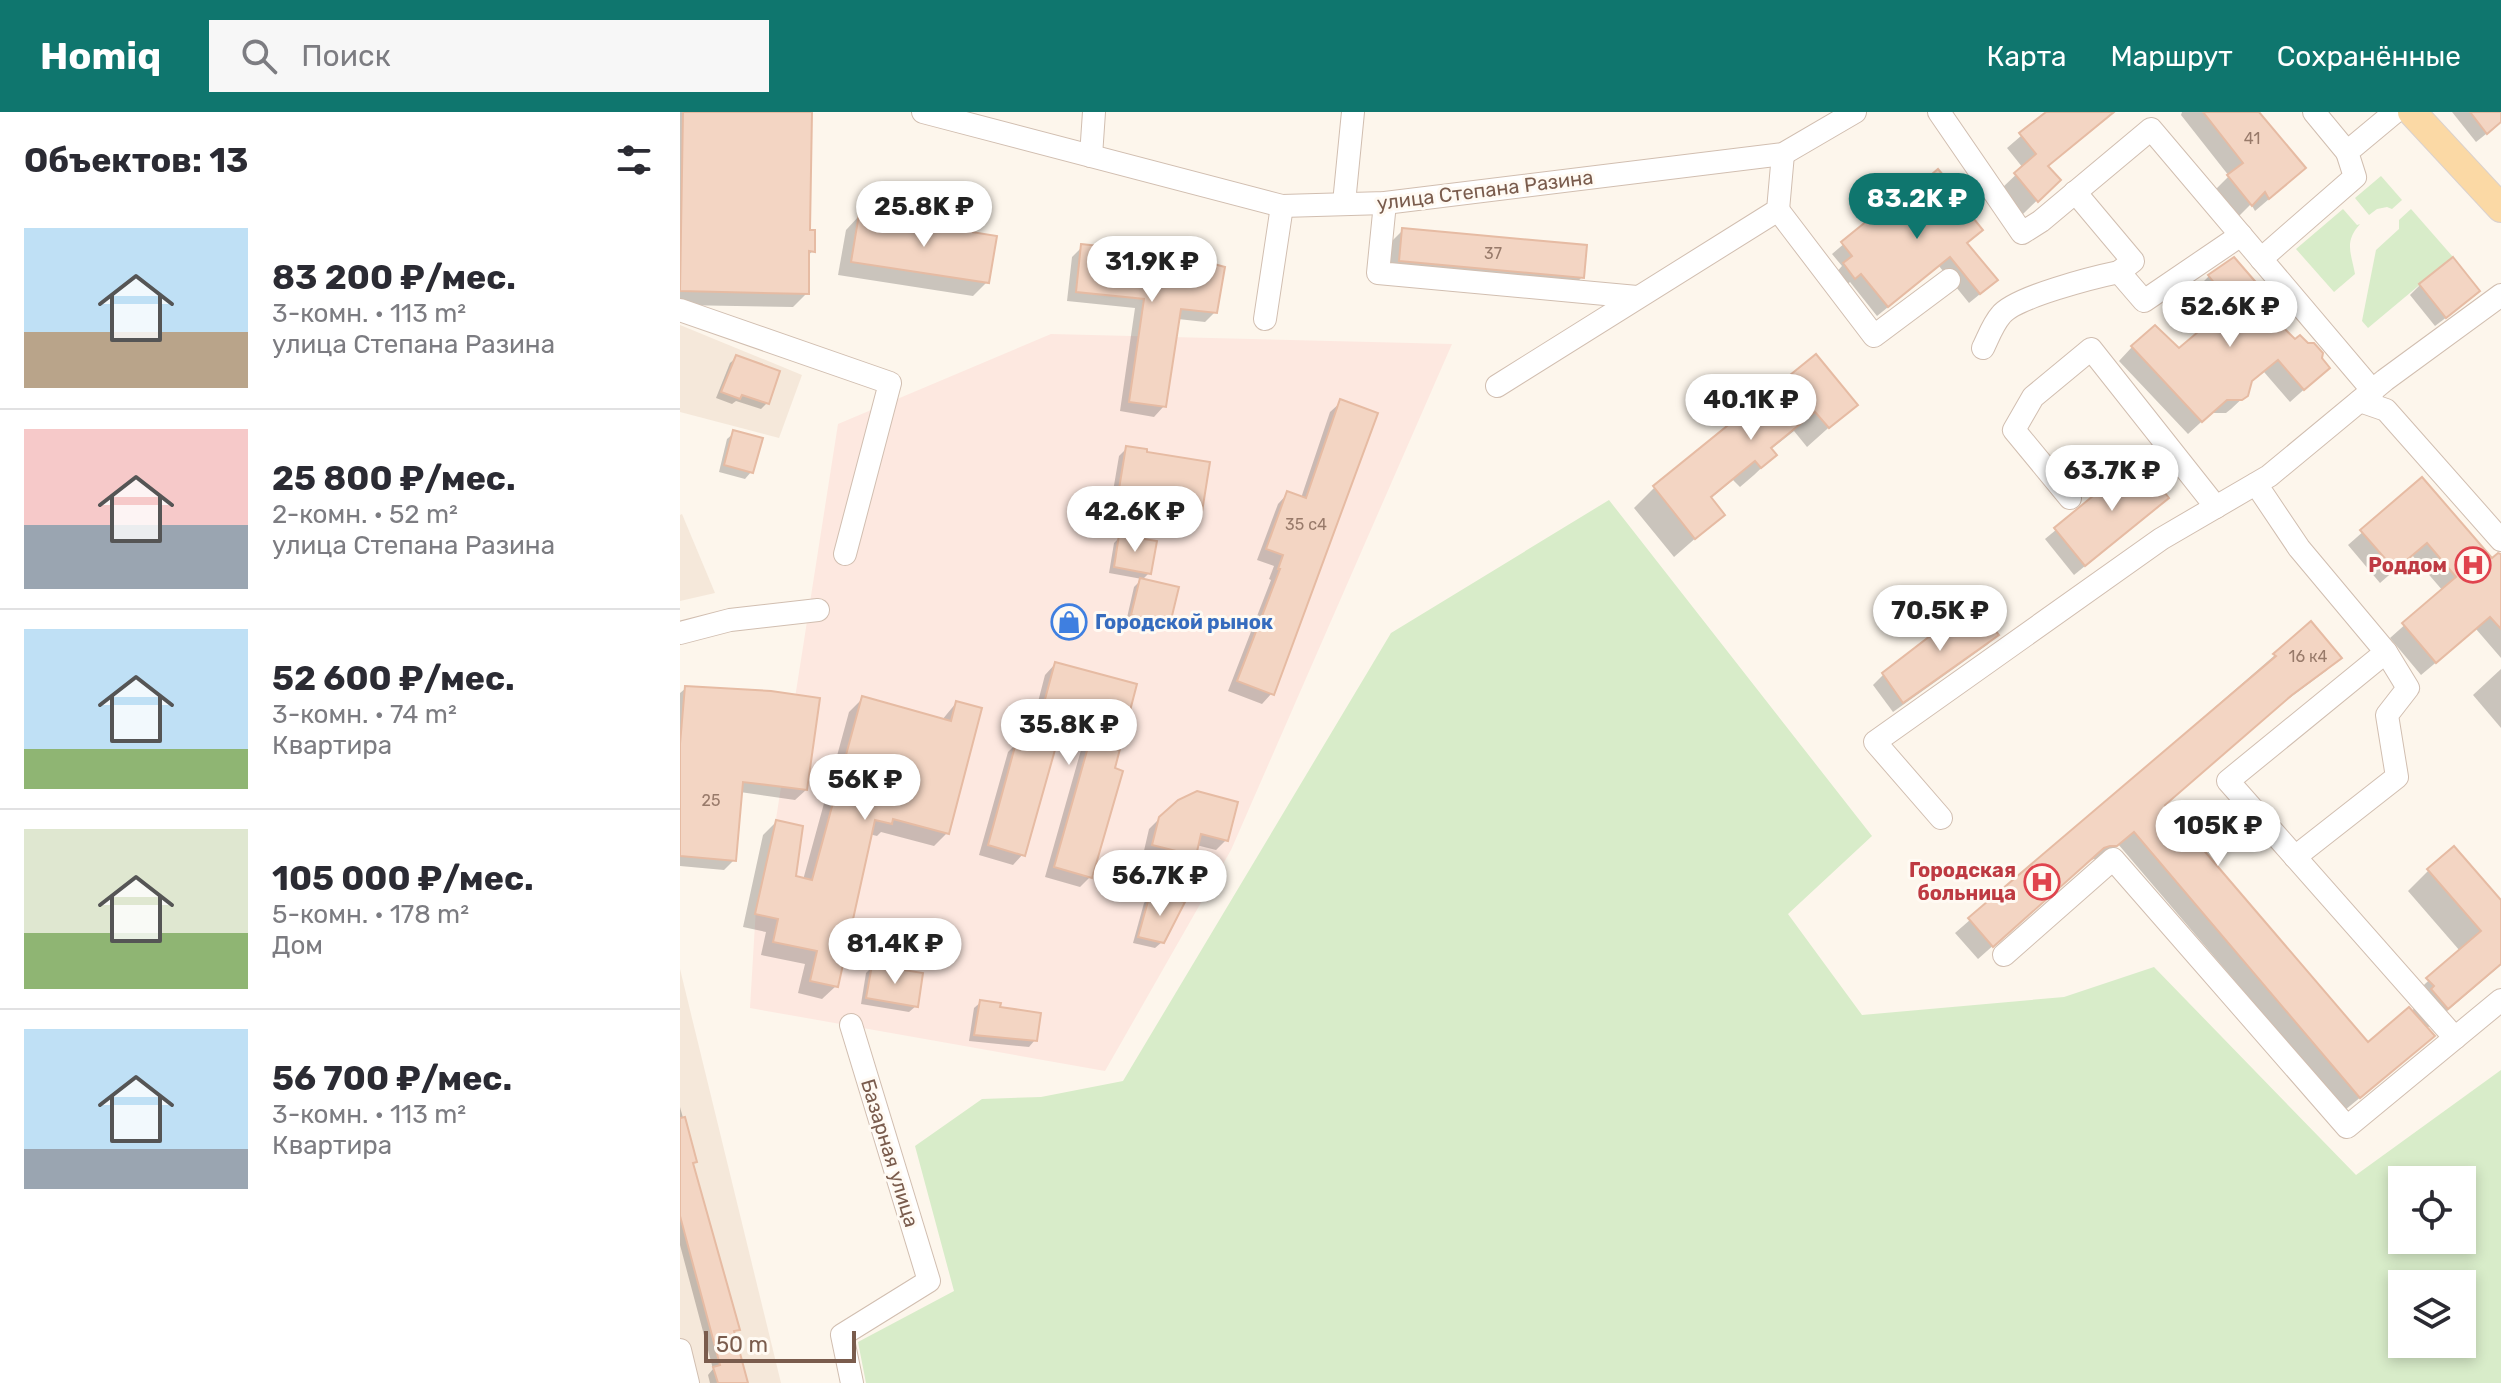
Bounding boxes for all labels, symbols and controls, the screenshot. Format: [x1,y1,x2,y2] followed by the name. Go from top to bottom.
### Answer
[209,20,769,92] search box
[40,33,161,79] text: Homiq
[237,34,281,78] icon: search
[301,38,391,74] text: Поиск
[1987,40,2066,73] text: Карта
[2110,40,2233,73] text: Маршрут
[2277,40,2461,73] text: Сохранённые
[2244,129,2260,148] house number: 41
[612,138,656,182] icon: filters
[24,140,248,181] text: Объектов: 13
[1375,165,1595,215] street label: улица Степана Разина
[1843,173,1991,241] pin: 83.2K ₽
[850,181,998,249] pin: 25.8K ₽
[1867,183,1967,214] text: 83.2K ₽
[874,191,974,222] text: 25.8K ₽
[1078,236,1226,304] pin: 31.9K ₽
[1484,244,1502,263] house number: 37
[1105,246,1199,277] text: 31.9K ₽
[272,257,516,298] text: 83 200 ₽/мес.
[88,260,184,356] icon: home
[2156,281,2304,349] pin: 52.6K ₽
[2180,291,2280,322] text: 52.6K ₽
[272,298,466,329] text: 3-комн. · 113 m²
[272,329,555,360] text: улица Степана Разина
[1677,374,1825,442] pin: 40.1K ₽
[1703,384,1799,415] text: 40.1K ₽
[2038,445,2186,513] pin: 63.7K ₽
[2064,455,2160,486] text: 63.7K ₽
[272,458,516,499] text: 25 800 ₽/мес.
[88,461,184,557] icon: home
[1061,486,1209,554] pin: 42.6K ₽
[1085,496,1185,527] text: 42.6K ₽
[272,499,458,530] text: 2-комн. · 52 m²
[1285,515,1327,534] house number: 35 с4
[272,530,555,561] text: улица Степана Разина
[2454,546,2492,584] hospital icon: Роддом
[2368,553,2447,577] place label: Роддом
[1866,585,2014,653] pin: 70.5K ₽
[1891,595,1989,626] text: 70.5K ₽
[1050,603,1088,641] shop icon: Городской рынок
[1095,610,1273,634] place label: Городской рынок
[2289,647,2328,666] house number: 16 к4
[272,658,515,699] text: 52 600 ₽/мес.
[88,661,184,757] icon: home
[272,699,457,730] text: 3-комн. · 74 m²
[995,699,1143,767] pin: 35.8K ₽
[1019,709,1119,740] text: 35.8K ₽
[272,730,392,761] text: Квартира
[809,754,921,822] pin: 56K ₽
[827,764,903,795] text: 56K ₽
[702,791,720,810] house number: 25
[2153,800,2283,868] pin: 105K ₽
[2174,810,2262,841] text: 105K ₽
[1086,850,1234,918] pin: 56.7K ₽
[272,858,534,899] text: 105 000 ₽/мес.
[1909,858,2016,905] place label: Городская больница
[1112,860,1208,891] text: 56.7K ₽
[88,861,184,957] icon: home
[2023,863,2061,901] hospital icon: Городская больница
[272,899,469,930] text: 5-комн. · 178 m²
[821,918,969,986] pin: 81.4K ₽
[847,928,943,959] text: 81.4K ₽
[272,930,323,961] text: Дом
[272,1058,512,1099] text: 56 700 ₽/мес.
[88,1061,184,1157] icon: home
[856,1076,924,1230] street label: Базарная улица
[272,1099,466,1130] text: 3-комн. · 113 m²
[272,1130,392,1161] text: Квартира
[2388,1166,2476,1358] map controls
[2388,1166,2476,1254] button: locate
[2388,1270,2476,1358] button: layers
[704,1327,856,1363] scale bar
[716,1331,768,1358] text: 50 m

